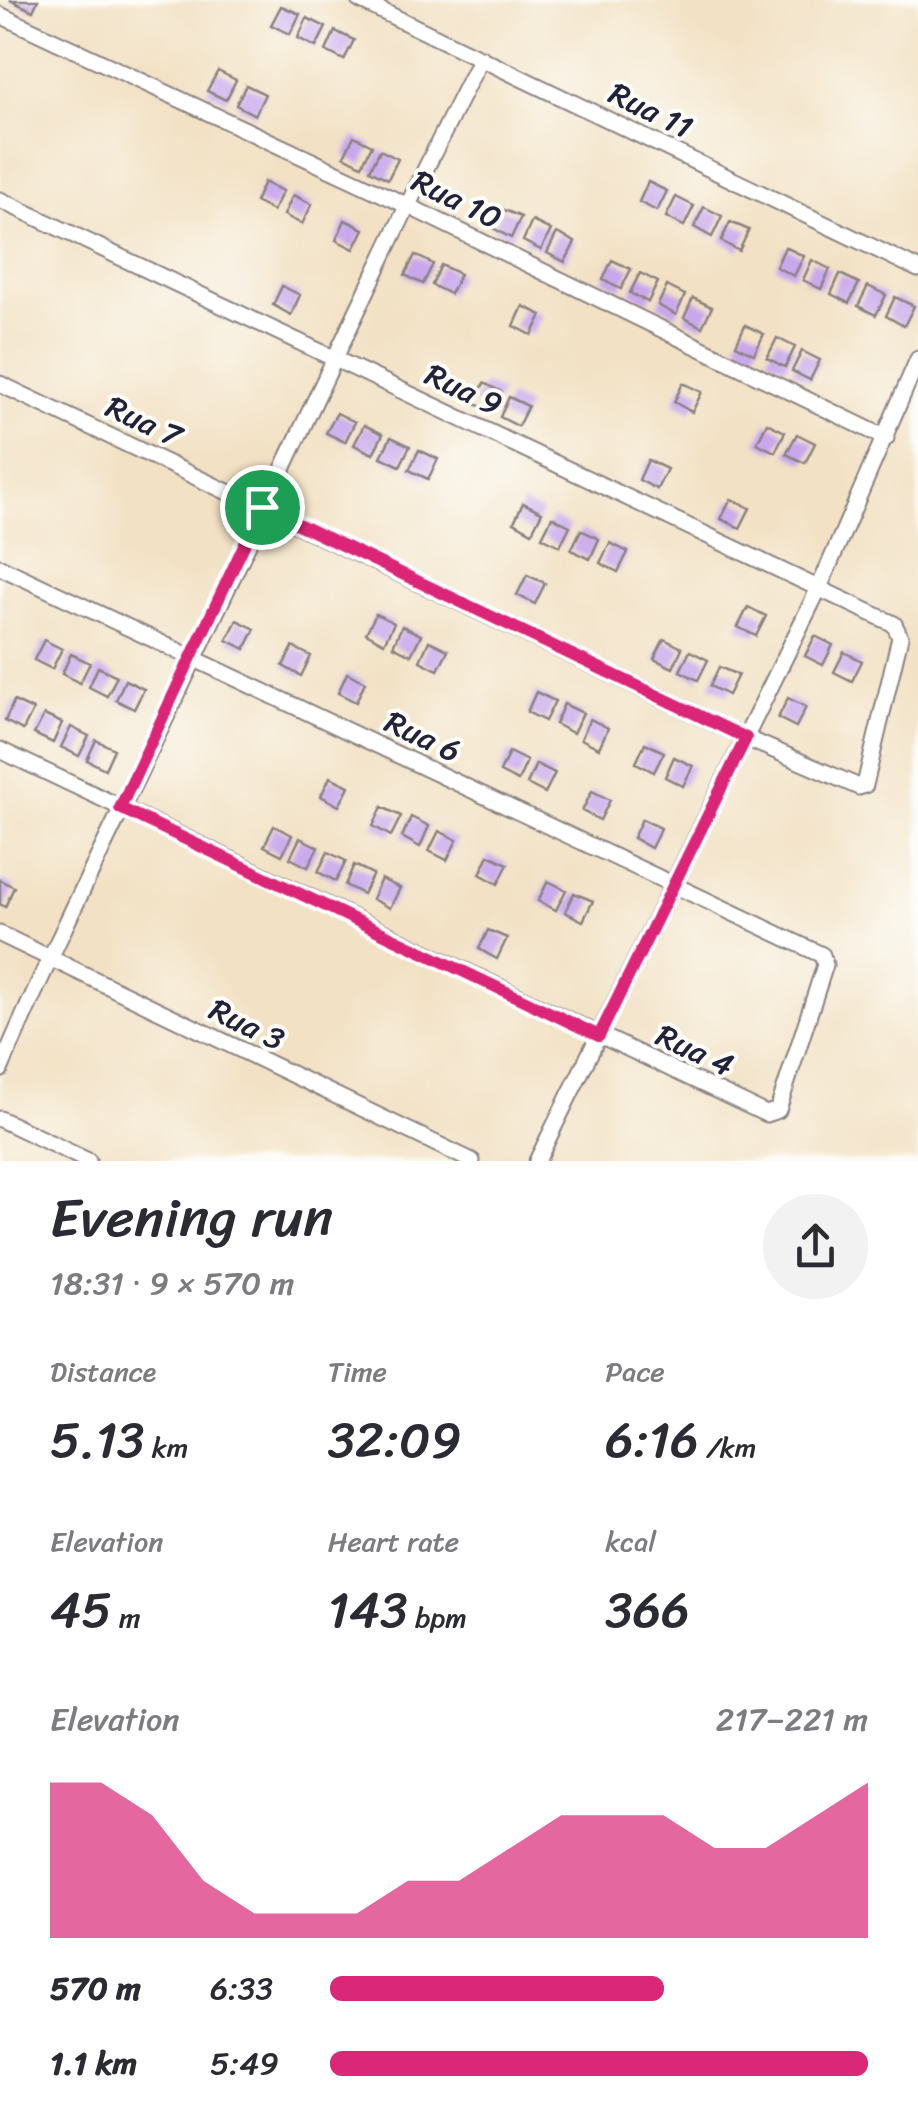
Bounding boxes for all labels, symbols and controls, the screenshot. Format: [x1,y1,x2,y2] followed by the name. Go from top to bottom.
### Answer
[599,65,703,155] street label: Rua 11
[402,153,512,246] street label: Rua 10
[415,347,512,432] street label: Rua 9
[96,379,193,465] street label: Rua 7
[220,465,305,550] pin
[235,480,290,535] icon: arrive
[375,694,471,779] street label: Rua 6
[199,982,295,1067] street label: Rua 3
[646,1008,744,1093] street label: Rua 4
[50,1169,333,1266] text: Evening run
[763,1194,868,1299] button: share
[50,1255,294,1312] text: 18:31 · 9 × 570 m
[50,1347,156,1396] text: Distance
[328,1347,387,1396] text: Time
[605,1347,665,1396] text: Pace
[50,1396,145,1485] text: 5.13
[328,1396,461,1485] text: 32:09
[605,1396,699,1485] text: 6:16
[145,1423,188,1472] text: km
[699,1423,756,1472] text: /km
[50,1517,163,1566] text: Elevation
[328,1517,459,1566] text: Heart rate
[605,1517,656,1566] text: kcal
[50,1566,112,1655] text: 45
[328,1566,408,1655] text: 143
[605,1566,690,1655] text: 366
[112,1593,141,1642] text: m
[408,1593,467,1642] text: bpm
[50,1691,180,1748] text: Elevation
[716,1691,868,1748] text: 217–221 m
[50,1960,141,2017] text: 570 m
[210,1960,273,2017] text: 6:33
[50,2035,137,2092] text: 1.1 km
[210,2035,279,2092] text: 5:49

